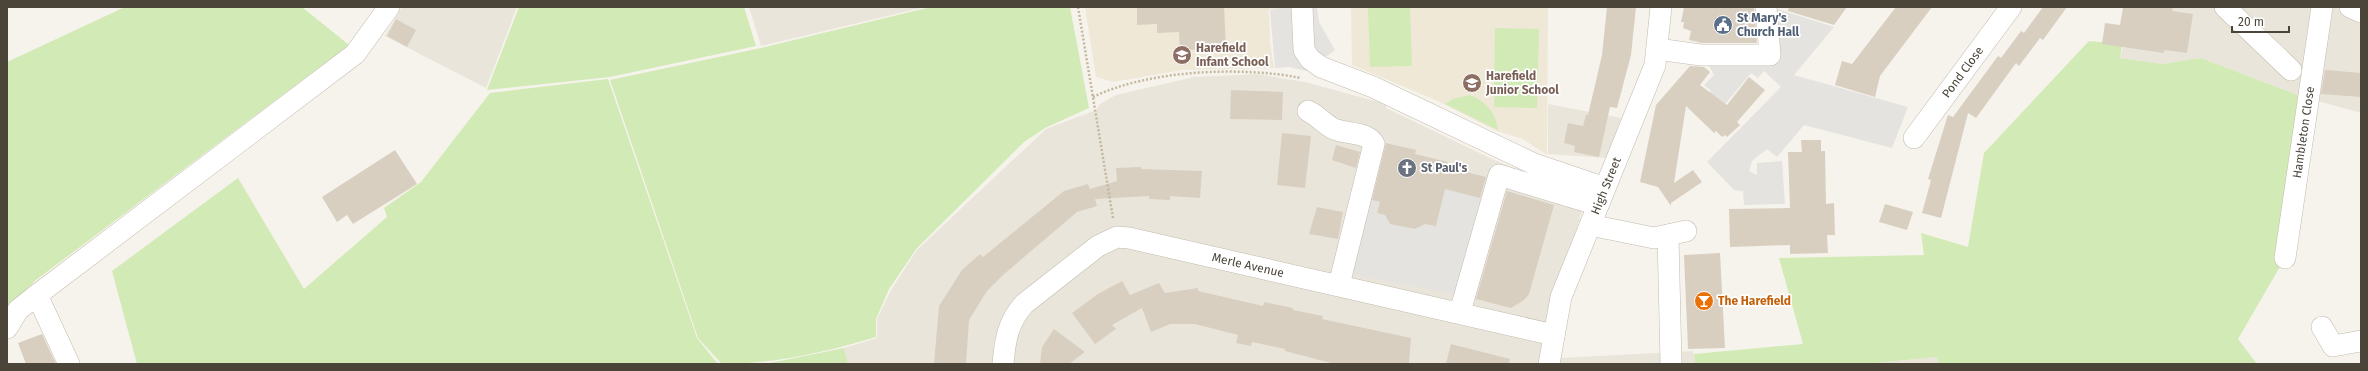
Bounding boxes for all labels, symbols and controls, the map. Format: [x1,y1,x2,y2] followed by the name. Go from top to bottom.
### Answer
[2232,8,2289,34] scale bar
[1737,11,1800,39] place label: St Mary's Church Hall
[1712,14,1734,36] public building icon: St Mary's Church Hall
[2238,15,2264,29] text: 20 m
[1196,41,1269,69] place label: Harefield Infant School
[1171,44,1193,66] school or university icon: Harefield Infant School
[1939,44,1986,101] street label: Pond Close
[1485,69,1559,97] place label: Harefield Junior School
[1461,72,1483,94] school or university icon: Harefield Junior School
[2290,85,2317,179] street label: Hambleton Close
[1588,154,1624,217] street label: High Street
[1396,157,1418,179] church icon: St Paul's
[1421,161,1467,175] place label: St Paul's
[1211,250,1285,280] street label: Merle Avenue
[1693,290,1715,312] bar icon: The Harefield
[1718,294,1791,308] place label: The Harefield

